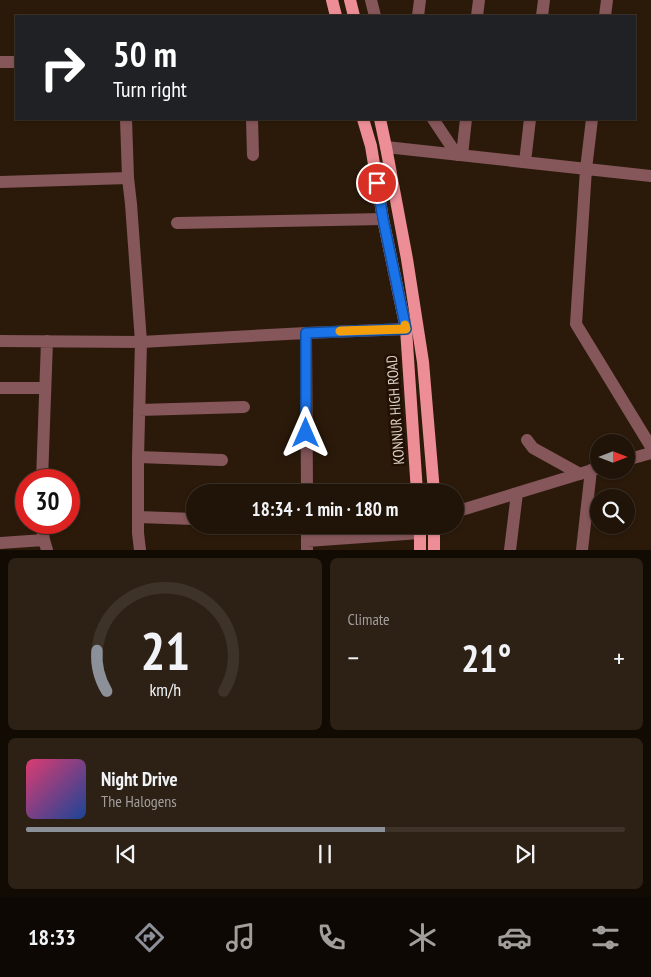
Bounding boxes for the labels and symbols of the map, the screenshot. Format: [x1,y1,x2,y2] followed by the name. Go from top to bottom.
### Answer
[356,162,398,204] pin
[382,355,408,465] street label: KONNUR HIGH ROAD
[279,406,331,458] position arrow
[590,434,635,479] north arrow
[15,469,80,534] speed limit sign: 30

